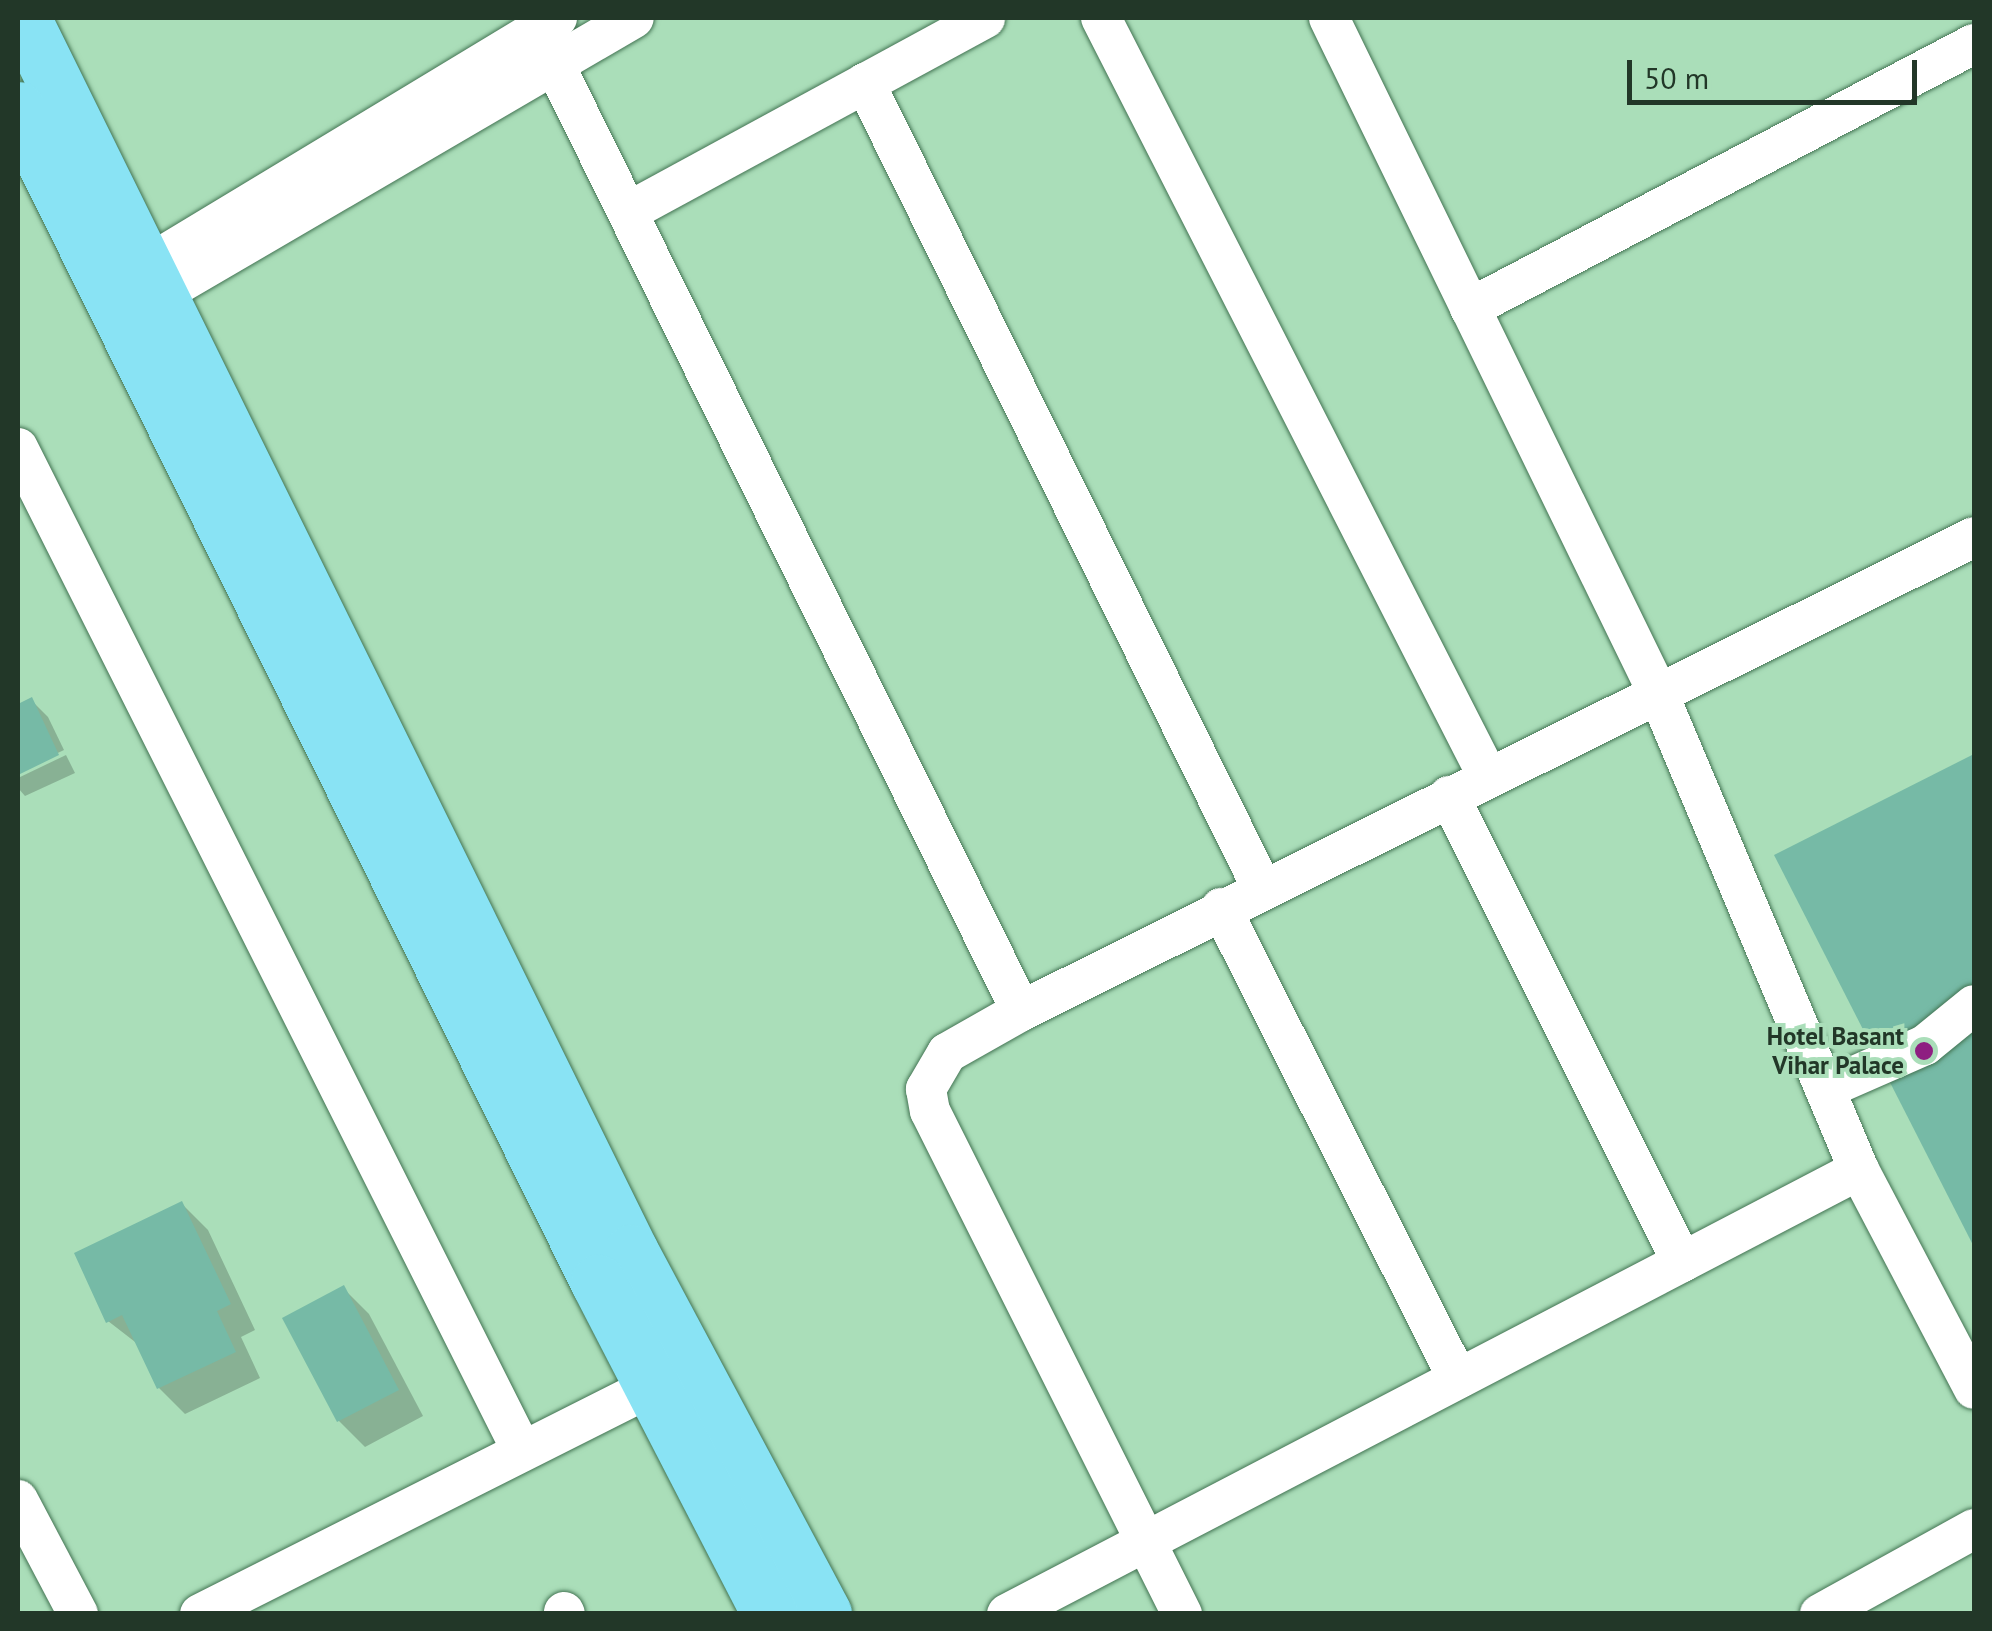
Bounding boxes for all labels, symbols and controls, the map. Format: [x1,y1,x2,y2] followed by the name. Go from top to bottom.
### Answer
[1632,40,1922,102] scale bar
[1644,58,1709,97] text: 50 m
[1767,1022,1904,1081] place label: Hotel Basant Vihar Palace
[1913,1040,1935,1062] marker: Hotel Basant Vihar Palace

